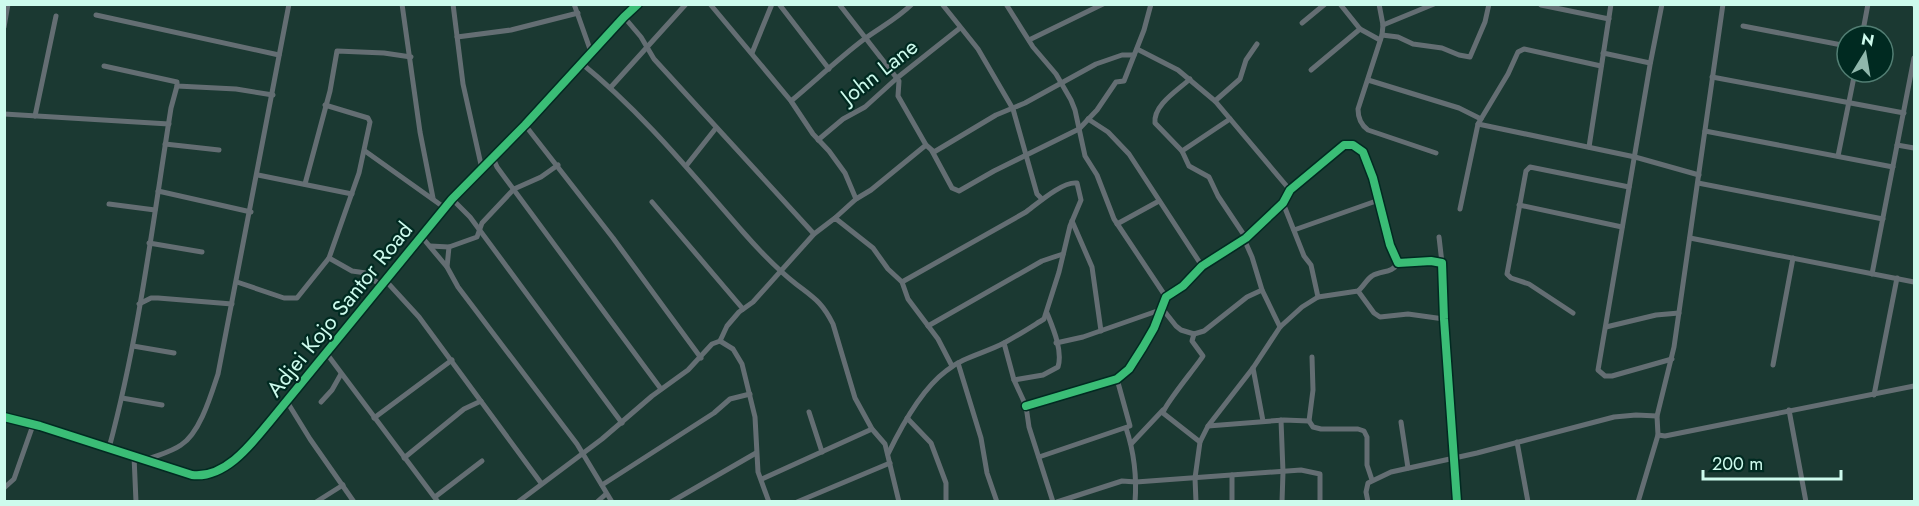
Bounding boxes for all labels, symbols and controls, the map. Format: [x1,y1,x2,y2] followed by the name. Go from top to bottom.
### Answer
[1835,24,1895,84] north arrow
[1859,27,1876,52] text: N
[831,31,924,113] street label: John Lane
[258,215,420,403] street label: Adjei Kojo Santor Road
[1703,443,1841,481] scale bar
[1712,451,1763,477] text: 200 m

